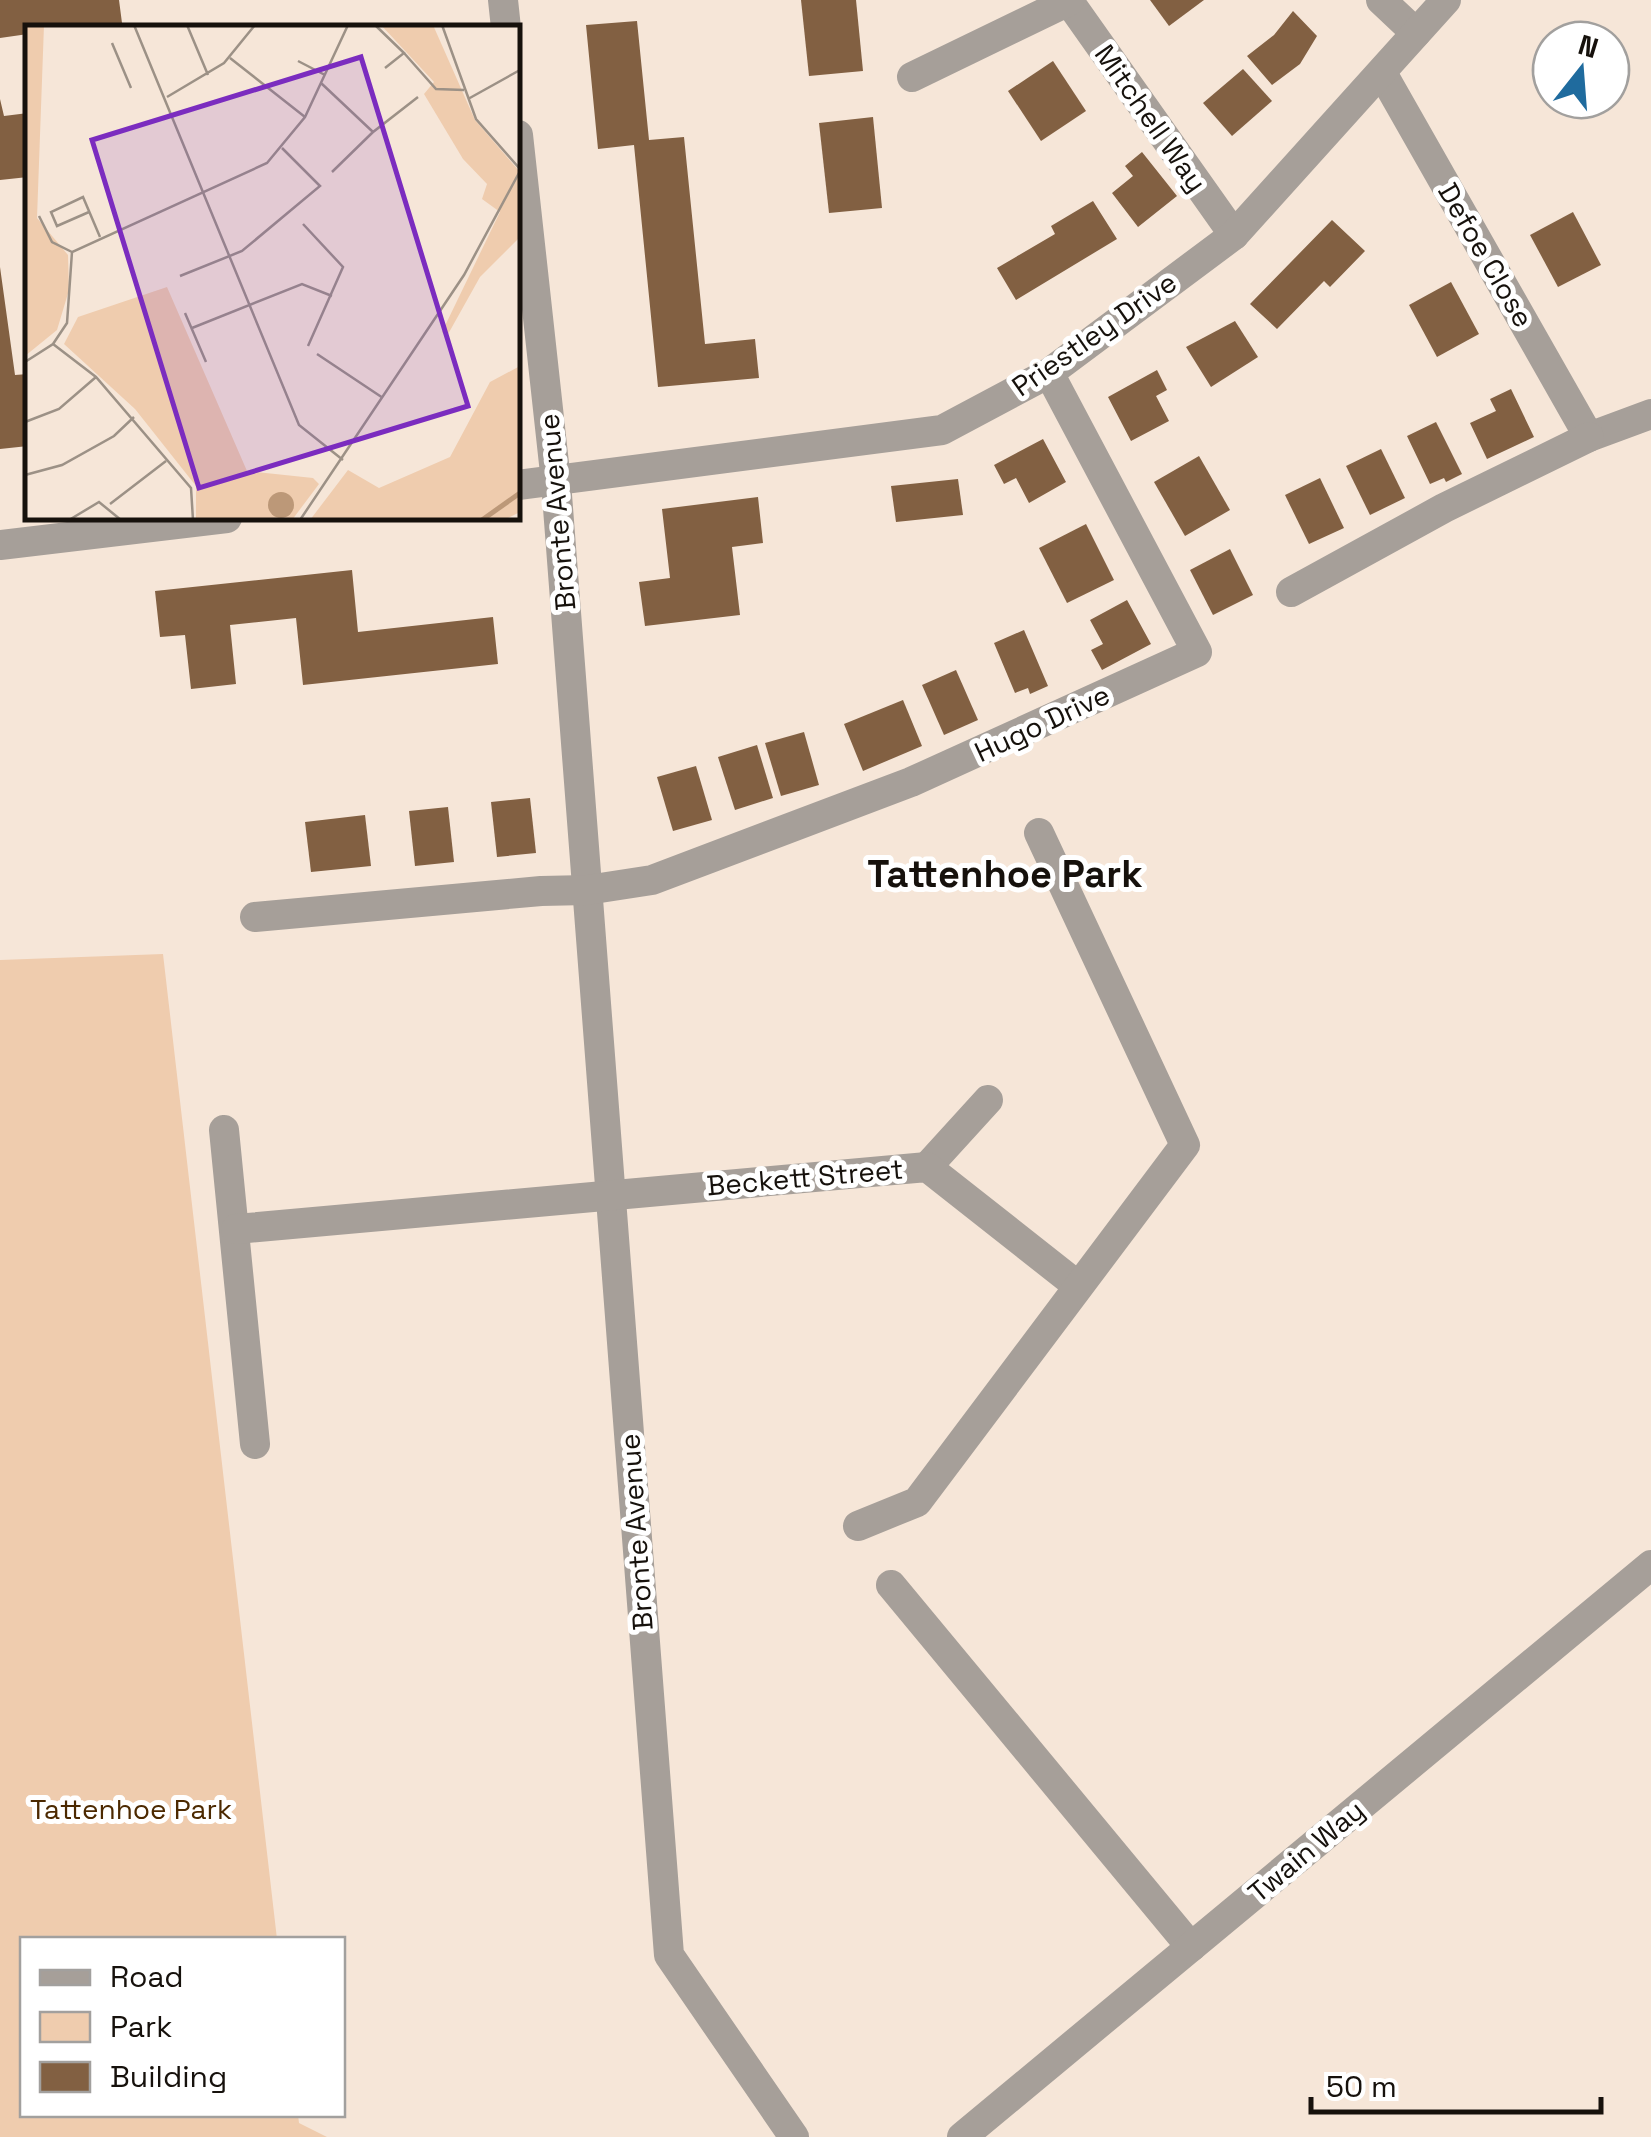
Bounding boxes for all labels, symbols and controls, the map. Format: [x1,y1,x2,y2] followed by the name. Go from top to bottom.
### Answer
[1531,20,1631,120] north arrow
[25,25,520,520] inset map
[1574,26,1603,66] text: N
[1087,37,1215,199] street label: Mitchell Way
[1430,176,1542,334] street label: Defoe Close
[1005,264,1183,404] street label: Priestley Drive
[530,412,584,612] street label: Bronte Avenue
[969,676,1115,770] street label: Hugo Drive
[867,850,1143,898] district label: Tattenhoe Park
[705,1150,905,1204] street label: Beckett Street
[611,1432,661,1632] street label: Bronte Avenue
[30,1791,232,1827] park label: Tattenhoe Park
[1241,1792,1371,1910] street label: Twain Way
[20,1937,345,2117] legend
[110,1957,184,1996] text: Road
[110,2007,172,2046] text: Park
[1311,2052,1601,2114] scale bar
[110,2057,227,2096] text: Building
[1326,2067,1397,2106] text: 50 m

